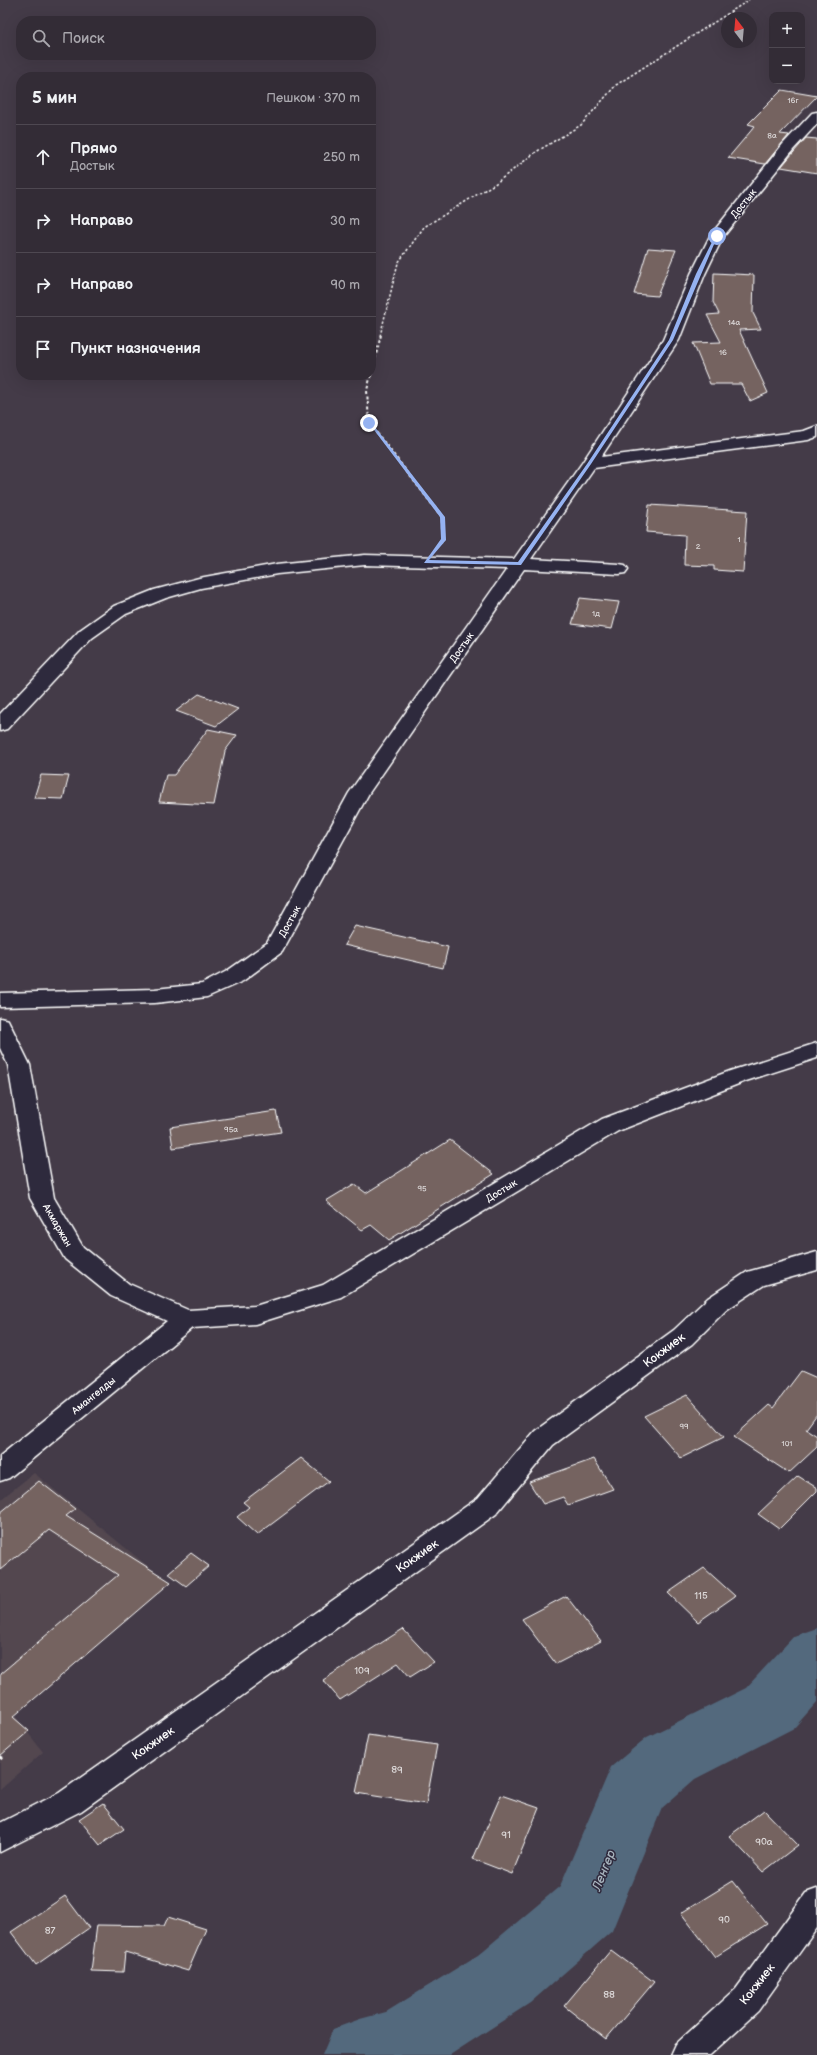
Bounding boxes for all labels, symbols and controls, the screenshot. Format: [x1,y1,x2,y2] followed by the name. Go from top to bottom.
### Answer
[721,12,757,48] north arrow
[769,12,805,84] map controls
[769,12,805,48] button: +
[16,16,376,60] search box
[30,27,52,49] icon: search
[62,29,105,48] text: Поиск
[769,48,805,84] button: −
[32,88,77,108] text: 5 мин
[266,90,360,106] text: Пешком · 370 m
[787,96,799,105] house number: 16г
[767,131,777,140] house number: 8а
[70,139,117,158] text: Прямо
[32,146,54,168] icon: ahead
[323,149,360,165] text: 250 m
[70,158,115,174] text: Достык
[728,186,760,221] street label: Достык
[32,210,54,232] icon: right
[70,211,133,230] text: Направо
[330,213,360,229] text: 30 m
[708,227,726,245] route start
[32,274,54,296] icon: right
[70,275,133,294] text: Направо
[331,277,360,293] text: 90 m
[728,318,741,327] house number: 14а
[32,338,54,360] icon: arrive
[70,339,201,358] text: Пункт назначения
[719,348,727,357] house number: 16
[360,414,378,432] route end
[737,535,741,544] house number: 1
[696,542,701,551] house number: 2
[592,609,600,618] house number: 1д
[447,630,477,665] street label: Достык
[276,903,304,939] street label: Достык
[224,1125,238,1134] house number: 95а
[484,1177,520,1205] street label: Достык
[417,1184,427,1193] house number: 95
[40,1201,74,1249] street label: Акмаржан
[640,1329,689,1371] street label: Кокжиек
[69,1375,118,1418] street label: Амангелды
[679,1422,689,1431] house number: 99
[782,1439,792,1448] house number: 101
[393,1536,442,1576] street label: Кокжиек
[694,1590,708,1602] house number: 115
[354,1665,370,1677] house number: 109
[129,1723,178,1763] street label: Кокжиек
[391,1764,403,1776] house number: 89
[501,1829,511,1841] house number: 91
[755,1836,773,1848] house number: 90а
[588,1847,620,1894] water label: Ленгер
[718,1914,730,1926] house number: 90
[45,1925,55,1937] house number: 87
[737,1960,779,2008] street label: Кокжиек
[603,1989,615,2001] house number: 88

